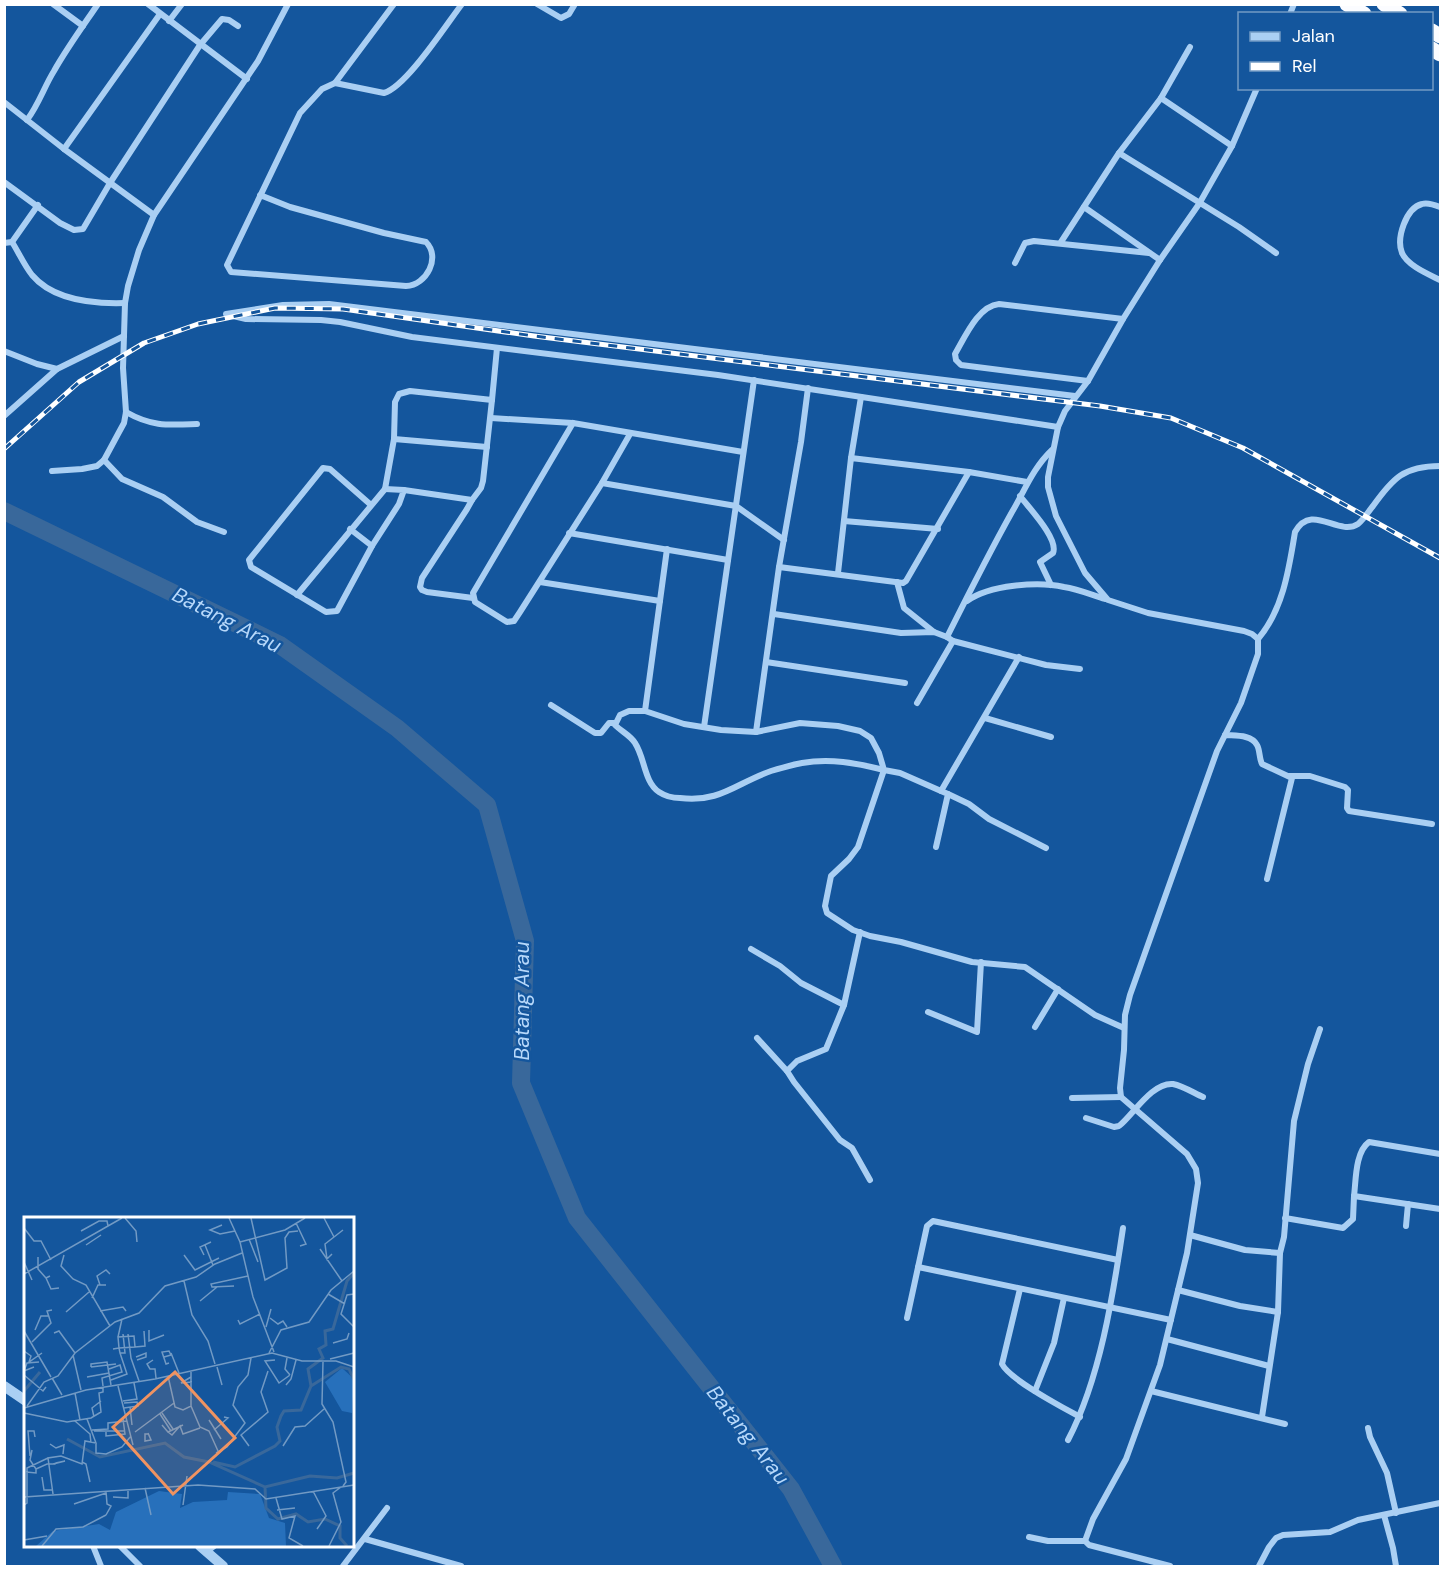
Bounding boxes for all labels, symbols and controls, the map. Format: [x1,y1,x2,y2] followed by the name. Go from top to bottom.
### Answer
[1238,12,1433,90] legend
[1292,24,1335,48] text: Jalan
[1292,54,1316,78] text: Rel
[168,581,286,659] water label: Batang Arau
[508,942,536,1060] water label: Batang Arau
[24,1217,354,1547] inset map
[700,1380,796,1490] water label: Batang Arau

